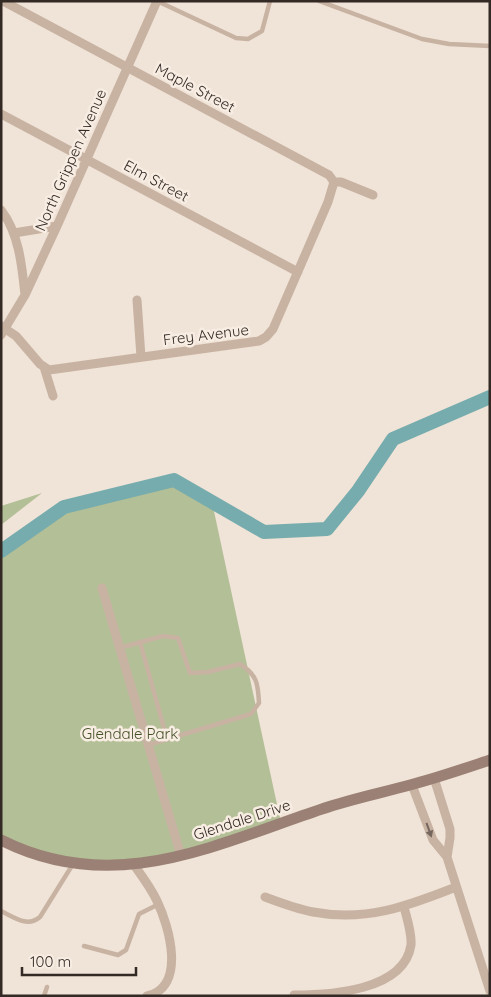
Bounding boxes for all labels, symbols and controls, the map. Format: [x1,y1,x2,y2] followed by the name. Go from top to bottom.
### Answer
[152,59,238,116] street label: Maple Street
[31,86,110,234] street label: North Grippen Avenue
[121,156,192,206] street label: Elm Street
[162,320,250,349] street label: Frey Avenue
[82,724,178,743] park label: Glendale Park
[191,795,293,844] street label: Glendale Drive
[426,823,433,838] one-way arrow
[22,944,136,976] scale bar
[30,952,71,971] text: 100 m

